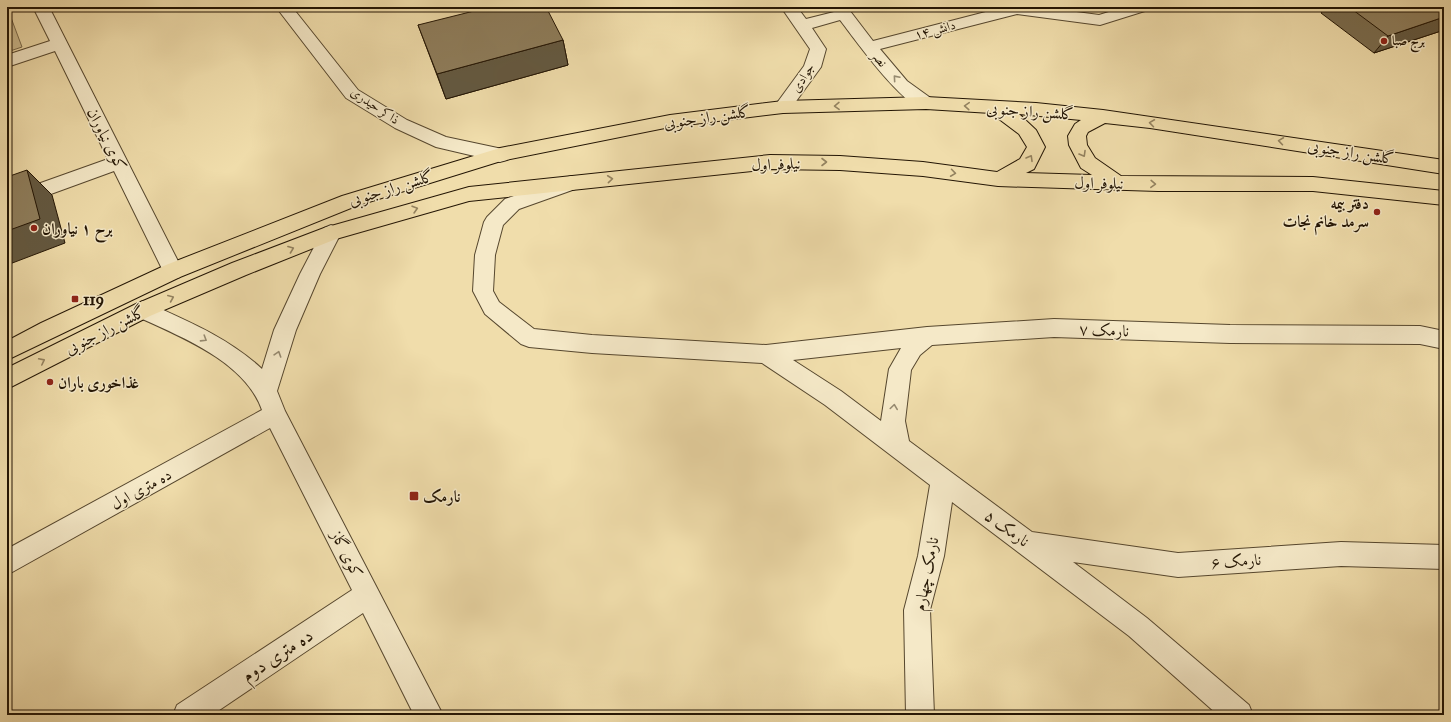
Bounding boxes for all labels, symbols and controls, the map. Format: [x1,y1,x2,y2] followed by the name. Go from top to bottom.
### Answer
[913,17,958,44] street label: دانش ۱۴
[1392,33,1426,53] place label: برج صبا
[1379,36,1389,46] marker: برج صبا
[866,46,890,70] street label: نصر
[788,60,818,96] street label: جوادی
[894,76,901,83] one-way arrow
[348,84,402,128] street label: ذاکر حیدری
[986,98,1074,126] street label: گلشن راز جنوبی
[662,102,752,134] street label: گلشن راز جنوبی
[834,102,840,110] one-way arrow
[964,102,970,111] one-way arrow
[82,104,131,174] street label: کوی نیاوران
[1149,118,1155,127] one-way arrow
[1306,136,1396,170] street label: گلشن راز جنوبی
[1278,137,1284,146] one-way arrow
[1078,150,1085,157] one-way arrow
[751,154,801,175] street label: نیلوفر اول
[1025,155,1032,162] one-way arrow
[821,158,827,166] one-way arrow
[346,166,436,212] street label: گلشن راز جنوبی
[950,168,956,177] one-way arrow
[1074,173,1124,194] street label: نیلوفر اول
[607,174,614,183] one-way arrow
[1150,180,1156,188] one-way arrow
[1282,194,1369,236] place label: دفتر بیمه سرمد خانم نجات
[411,205,418,214] one-way arrow
[1372,207,1382,217] marker: دفتر بیمه سرمد خانم نجات
[42,219,113,243] place label: برح ۱ نیاوران
[29,223,39,233] marker: برح ۱ نیاوران
[288,245,295,253] one-way arrow
[83,290,104,310] place label: 119
[70,294,80,304] marker: 119
[167,295,175,303] one-way arrow
[62,302,149,360] street label: گلشن راز جنوبی
[1079,320,1129,340] street label: نارمک ۷
[199,334,206,341] one-way arrow
[273,351,282,358] one-way arrow
[38,359,45,366] one-way arrow
[58,373,139,393] place label: غذاخوری باران
[45,377,55,387] marker: غذاخوری باران
[890,404,899,410] one-way arrow
[107,465,175,513] street label: ده متری اول
[423,487,460,506] place label: نارمک
[408,490,420,502] marker: نارمک
[981,506,1033,550] street label: نارمک ۵
[325,525,367,581] street label: کوی گاز
[910,535,947,614] street label: نارمک چهارم
[1210,550,1262,572] street label: نارمک ۶
[237,623,320,691] street label: ده متری دوم

